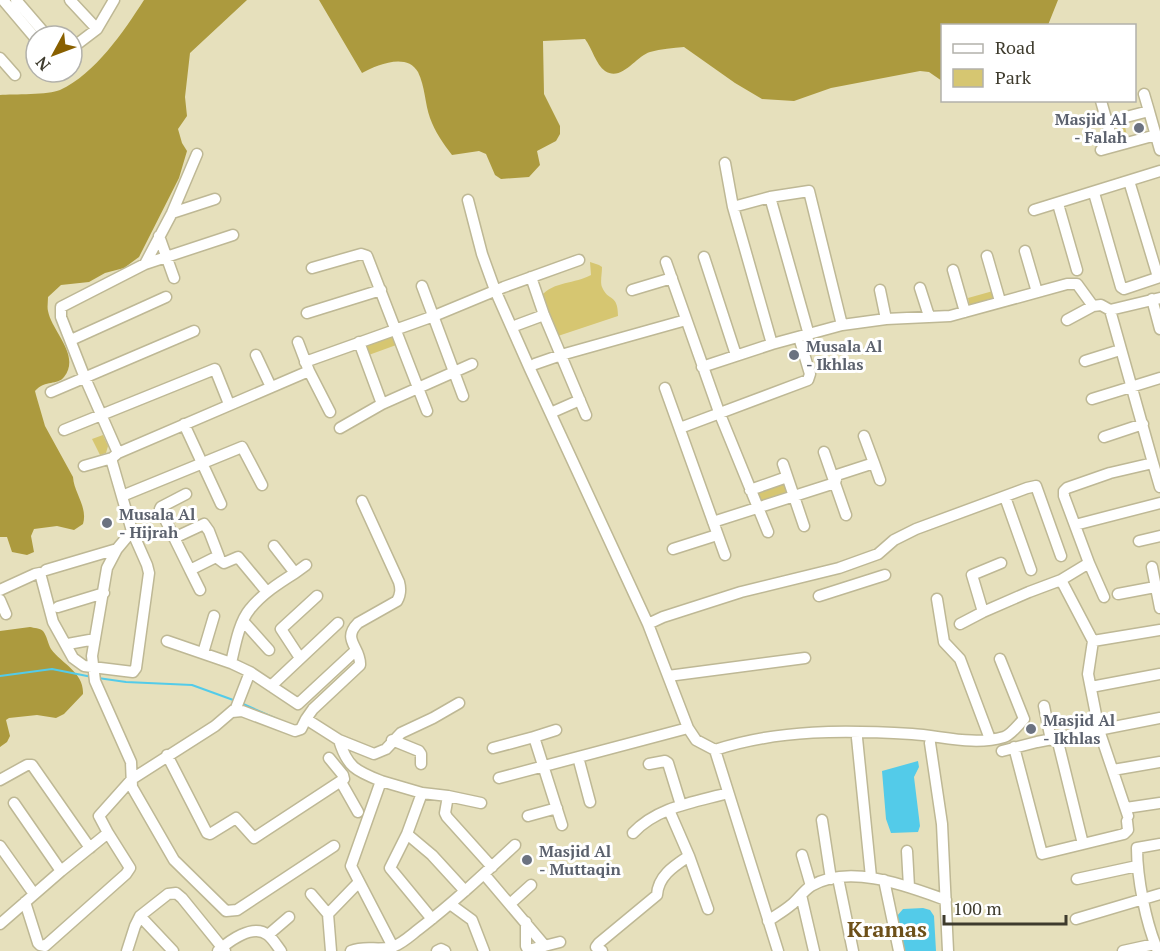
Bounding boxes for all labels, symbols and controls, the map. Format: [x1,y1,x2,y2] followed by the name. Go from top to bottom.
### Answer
[24,24,84,84] north arrow
[941,24,1136,102] legend
[995,35,1035,59] text: Road
[30,52,55,76] text: N
[995,65,1032,89] text: Park
[1055,108,1128,148] place label: Masjid Al - Falah
[1132,121,1146,135] marker: Masjid Al - Falah
[806,335,882,375] place label: Musala Al - Ikhlas
[787,348,801,362] marker: Musala Al - Ikhlas
[119,503,195,543] place label: Musala Al - Hijrah
[100,516,114,530] marker: Musala Al - Hijrah
[1043,709,1115,749] place label: Masjid Al - Ikhlas
[1024,722,1038,736] marker: Masjid Al - Ikhlas
[539,840,621,880] place label: Masjid Al - Muttaqin
[520,853,534,867] marker: Masjid Al - Muttaqin
[944,888,1066,926] scale bar
[953,896,1002,920] text: 100 m
[847,914,927,943] district label: Kramas

